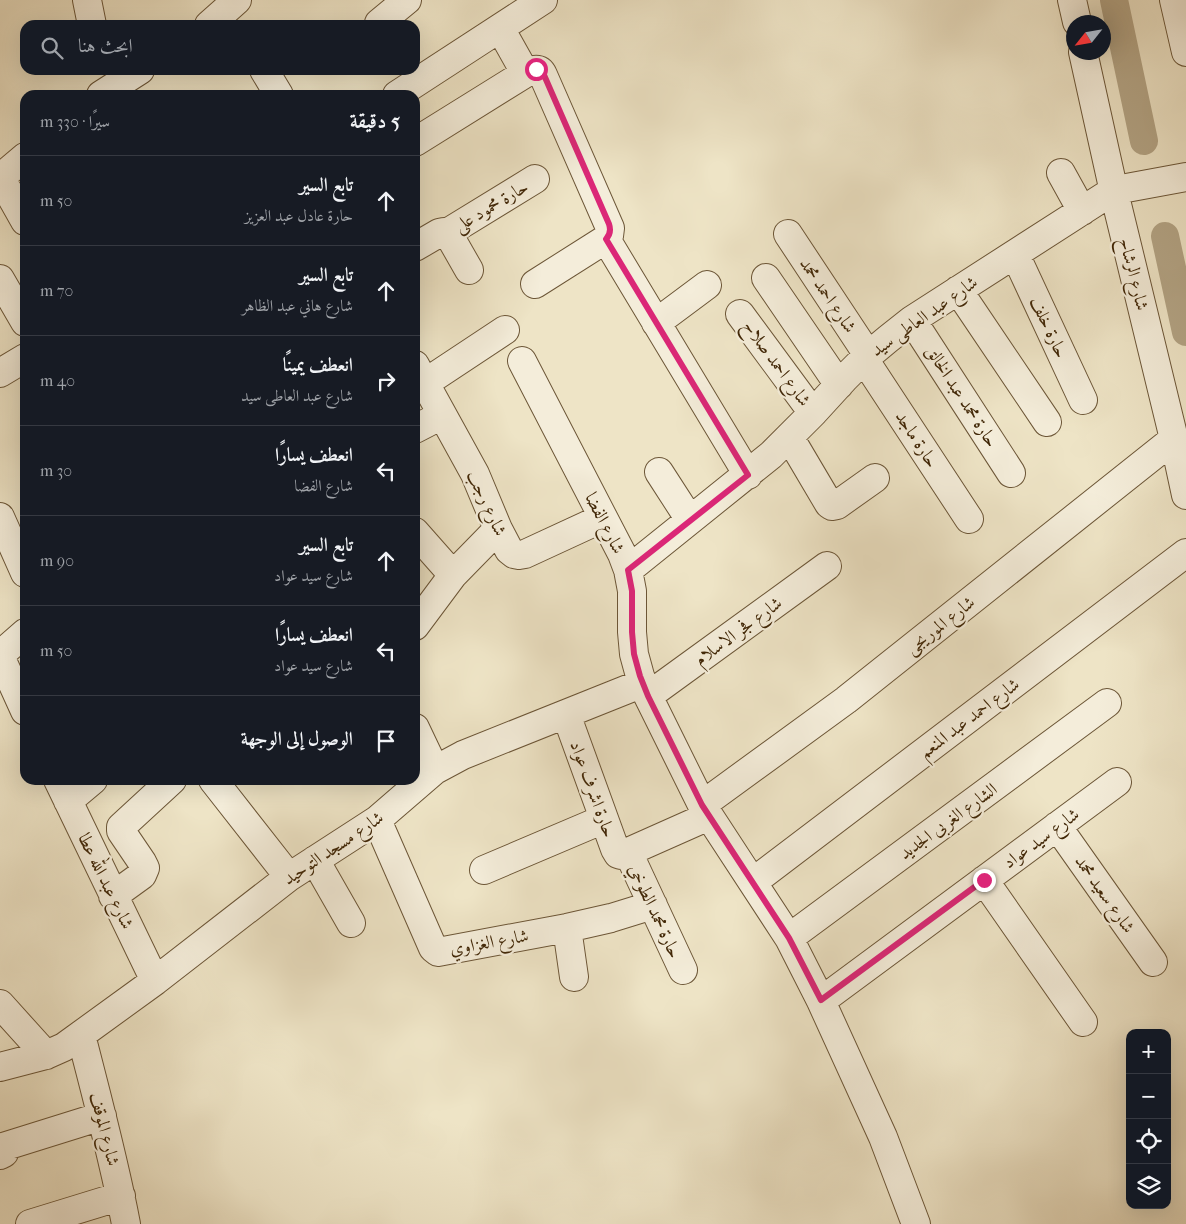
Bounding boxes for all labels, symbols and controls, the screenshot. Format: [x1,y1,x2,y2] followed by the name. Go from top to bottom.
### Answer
[1066,15,1111,60] north arrow
[20,20,420,75] search box
[38,34,66,62] icon: search
[78,35,133,57] text: ابحث هنا
[525,58,548,81] route start
[350,109,400,133] text: 5 دقيقة
[40,112,110,131] text: سيرًا · 330 m
[299,174,353,196] text: تابع السير
[450,176,533,239] street label: حارة محمود على
[372,187,400,215] icon: ahead
[40,191,72,210] text: 50 m
[245,206,353,225] text: حارة عادل عبد العزيز
[1109,235,1153,314] street label: شارع الرشاح
[791,254,860,339] street label: شارع احمد محمد
[299,264,353,286] text: تابع السير
[867,272,984,364] street label: شارع عبد العاطى سيد
[372,277,400,305] icon: ahead
[40,281,73,300] text: 70 m
[1025,293,1072,361] street label: حارة خلف
[242,296,353,315] text: شارع هاني عبد الظاهر
[734,316,815,413] street label: شارع احمد صلاح
[921,342,1002,451] street label: حارة محمد عبد الخالق
[283,354,353,376] text: انعطف يمينًا
[372,367,400,395] icon: right
[40,371,75,390] text: 40 m
[241,386,353,405] text: شارع عبد العاطى سيد
[891,407,943,472] street label: حارة ماجد
[275,444,353,466] text: انعطف يسارًا
[372,457,400,485] icon: left
[40,461,72,480] text: 30 m
[459,467,511,541] street label: شارع رجب
[294,476,353,495] text: شارع الفضا
[577,489,629,559] street label: شارع الفضا
[299,534,353,556] text: تابع السير
[372,547,400,575] icon: ahead
[40,551,74,570] text: 90 m
[274,566,353,585] text: شارع سيد عواد
[901,592,982,662] street label: شارع الموريجى
[690,593,789,674] street label: شارع فجر الاسلام
[275,624,353,646] text: انعطف يسارًا
[372,637,400,665] icon: left
[40,641,72,660] text: 50 m
[274,656,353,675] text: شارع سيد عواد
[915,674,1027,768] street label: شارع احمد عبد المنعم
[372,727,400,755] icon: arrive
[241,728,353,750] text: الوصول إلى الوجهة
[564,738,620,841] street label: حارة اشرف عواد
[895,779,1004,867] street label: الشارع الغربى الجديد
[999,804,1086,876] street label: شارع سيد عواد
[279,807,390,893] street label: شارع مسجد التوحيد
[70,828,141,934] street label: شارع عبد الله عطا
[1067,851,1139,940] street label: شارع سعيد محمد
[620,861,685,963] street label: حارة محمد الطوخي
[973,869,996,892] route end
[448,925,531,964] street label: شارع الغزاوي
[1126,1029,1171,1209] map controls
[1126,1029,1171,1074] button: +
[1126,1074,1171,1119] button: −
[81,1090,124,1169] street label: شارع الموقف
[1126,1119,1171,1164] button: locate
[1126,1164,1171,1209] button: layers

